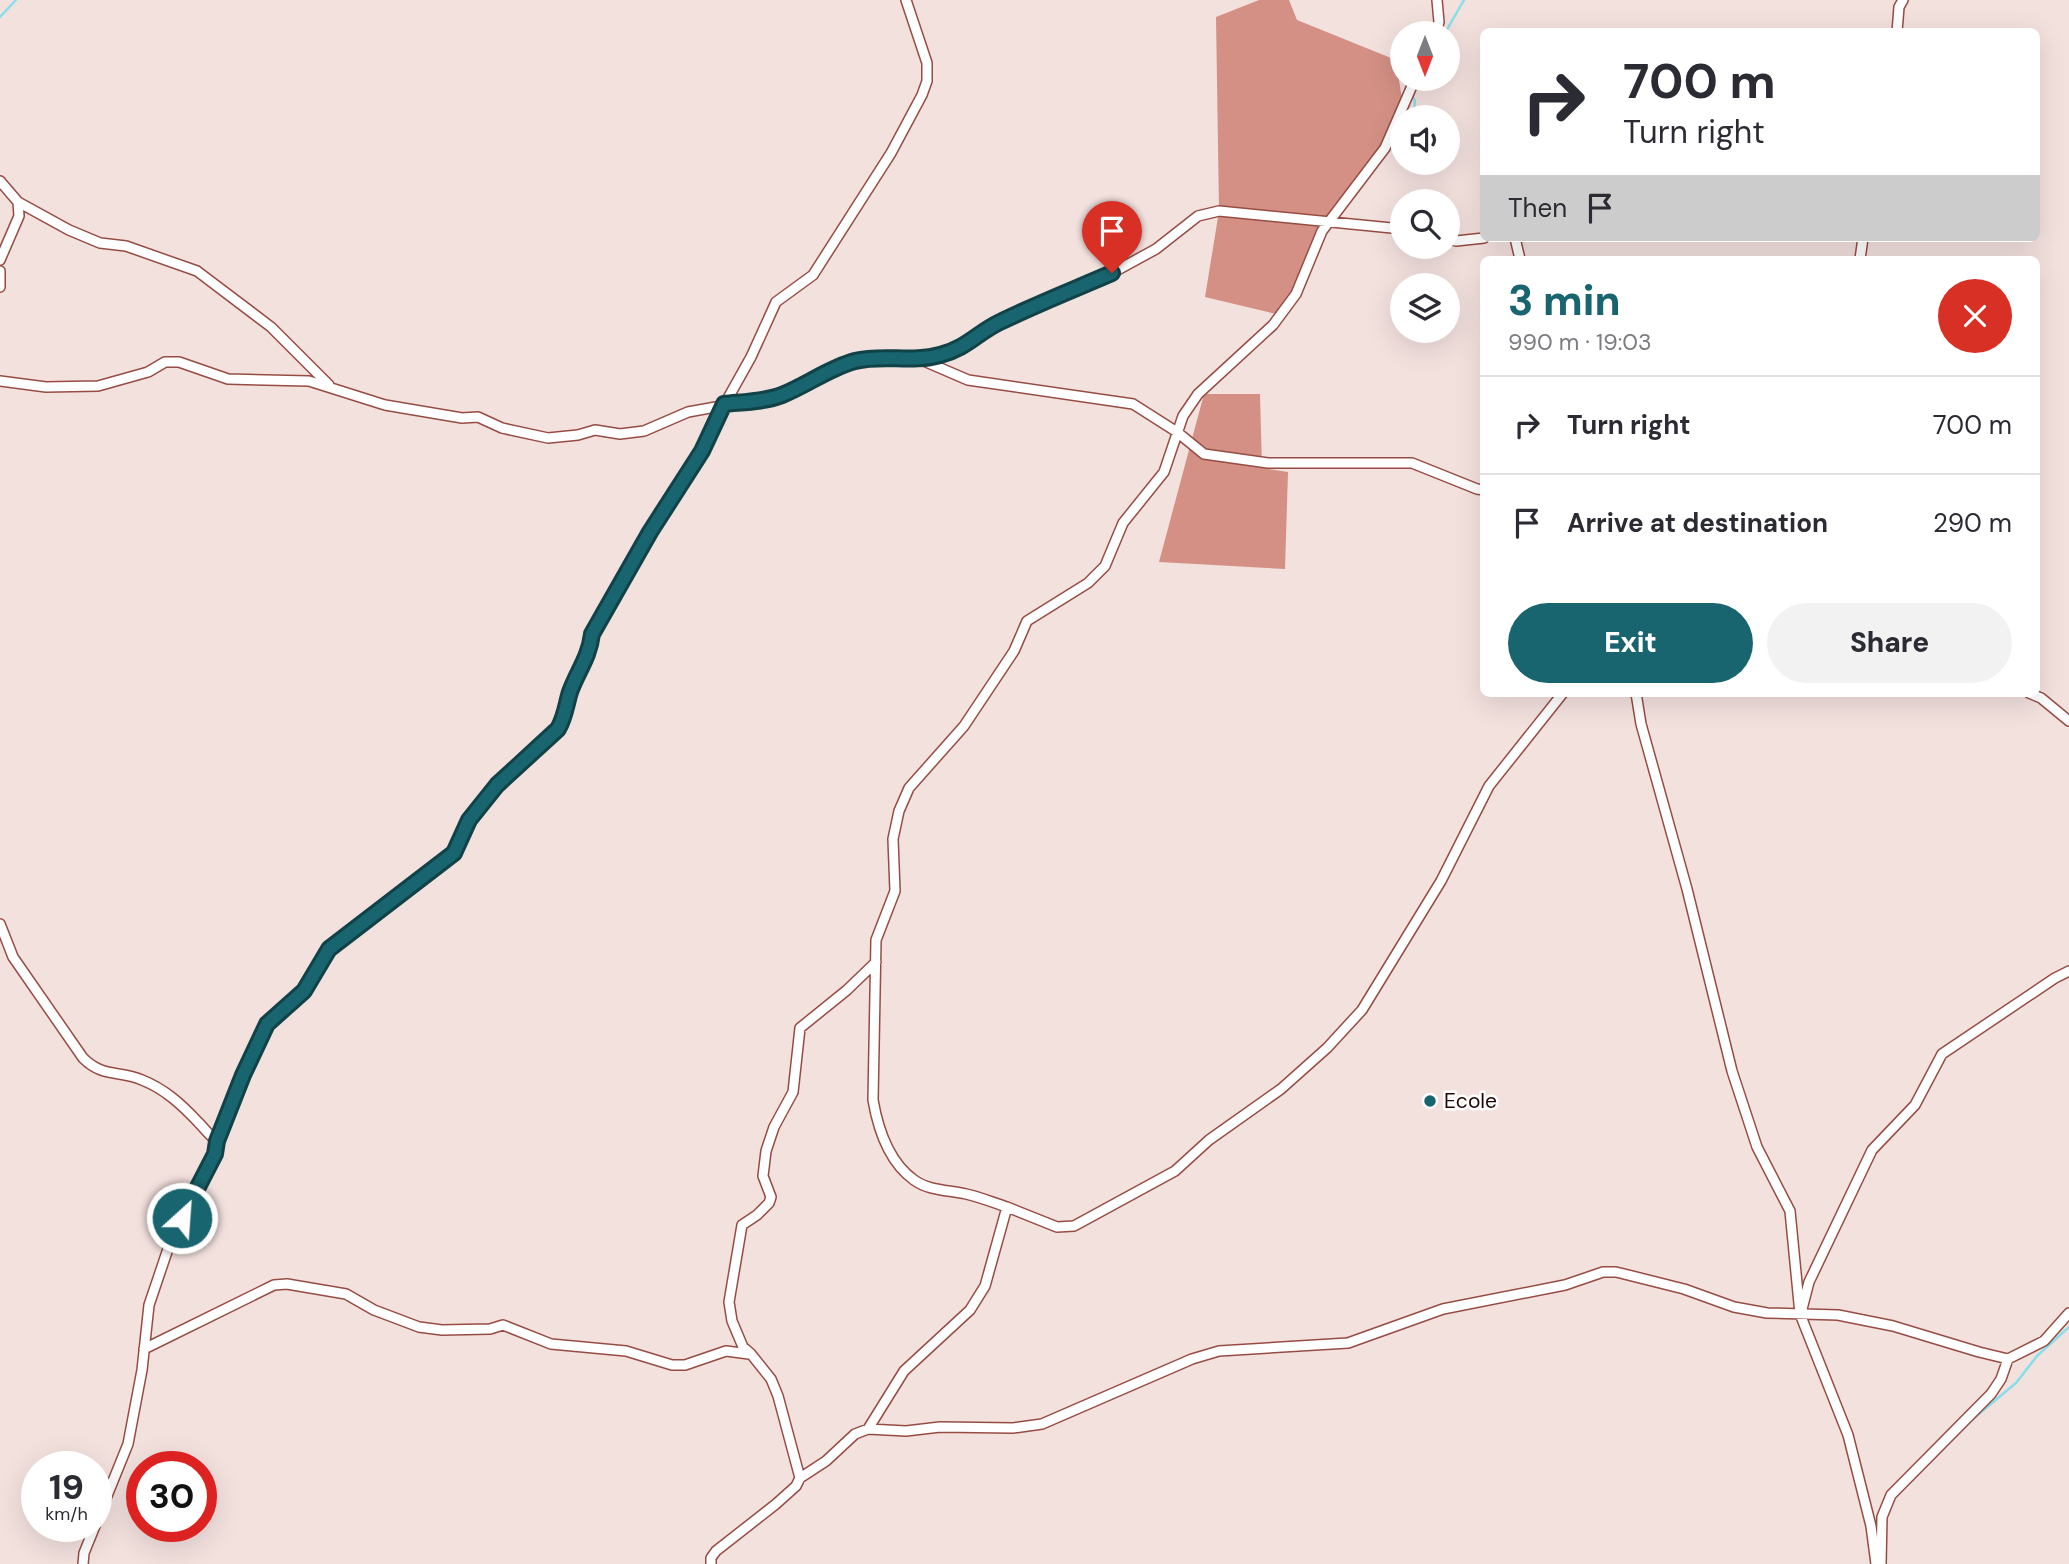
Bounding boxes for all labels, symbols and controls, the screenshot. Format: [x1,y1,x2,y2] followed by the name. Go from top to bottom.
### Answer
[1390,21,1460,91] north arrow
[1390,21,1460,343] map controls
[1623,49,1776,113] text: 700 m
[1508,56,1599,147] icon: right
[1390,105,1460,175] button: sound
[1623,111,1765,153] text: Turn right
[1390,189,1460,259] button: search
[1581,189,1619,227] icon: arrive
[1508,191,1567,225] text: Then
[1082,201,1142,273] pin
[1093,212,1131,250] icon: arrive
[1390,273,1460,343] button: layers
[1508,273,1621,328] text: 3 min
[1938,279,2012,353] button: close
[1508,327,1652,357] text: 990 m · 19:03
[1508,406,1546,444] icon: right
[1567,408,1691,442] text: Turn right
[1933,408,2012,442] text: 700 m
[1508,504,1546,542] icon: arrive
[1567,506,1828,540] text: Arrive at destination
[1933,506,2012,540] text: 290 m
[1508,603,1753,683] button: Exit
[1767,603,2012,683] button: Share
[1444,1087,1497,1115] place label: Ecole
[1422,1093,1438,1109] marker: Ecole
[145,1181,219,1255] position arrow
[126,1451,217,1542] speed limit sign: 30
[49,1464,84,1510] text: 19
[45,1502,88,1526] text: km/h

